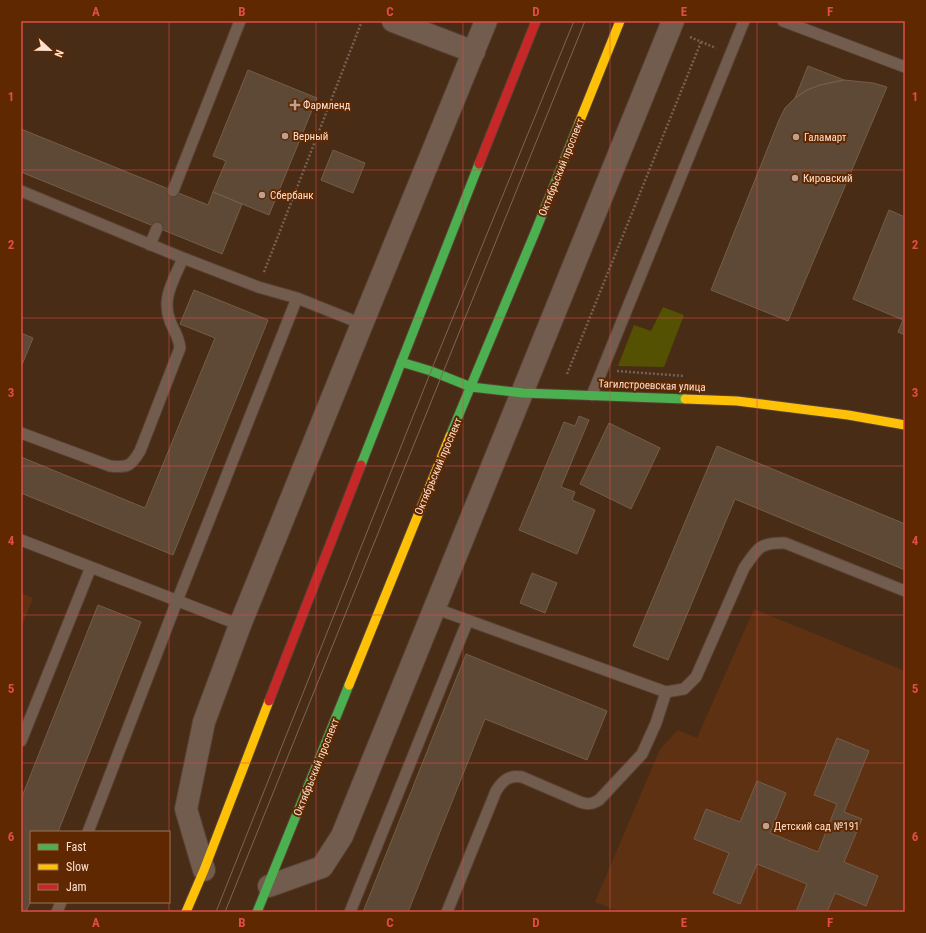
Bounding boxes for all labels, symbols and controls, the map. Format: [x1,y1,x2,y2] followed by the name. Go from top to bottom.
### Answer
[92,4,100,19] text: A
[238,4,246,19] text: B
[386,4,394,19] text: C
[532,4,540,19] text: D
[681,4,688,19] text: E
[827,4,833,19] text: F
[30,30,70,70] north arrow
[51,48,66,59] text: N
[8,89,14,104] text: 1
[912,89,918,104] text: 1
[303,99,351,112] place label: Фармленд
[290,100,300,110] marker: Фармленд
[536,116,587,218] street label: Октябрьский проспект
[293,130,328,143] place label: Верный
[280,131,290,141] marker: Верный
[804,131,847,144] place label: Галамарт
[791,132,801,142] marker: Галамарт
[803,172,853,185] place label: Кировский
[790,173,800,183] marker: Кировский
[270,189,314,202] place label: Сбербанк
[257,190,267,200] marker: Сбербанк
[8,237,15,252] text: 2
[912,237,919,252] text: 2
[598,377,706,394] street label: Тагилстроевская улица
[8,385,14,400] text: 3
[912,385,918,400] text: 3
[412,415,465,517] street label: Октябрьский проспект
[8,533,15,548] text: 4
[912,533,919,548] text: 4
[8,681,15,696] text: 5
[912,681,919,696] text: 5
[291,716,342,818] street label: Октябрьский проспект
[774,820,860,833] place label: Детский сад №191
[761,821,771,831] marker: Детский сад №191
[8,829,15,844] text: 6
[912,829,919,844] text: 6
[30,831,170,903] legend
[66,840,87,854] text: Fast
[66,860,89,874] text: Slow
[66,880,87,894] text: Jam
[92,915,100,930] text: A
[238,915,246,930] text: B
[386,915,394,930] text: C
[532,915,540,930] text: D
[681,915,688,930] text: E
[827,915,833,930] text: F

